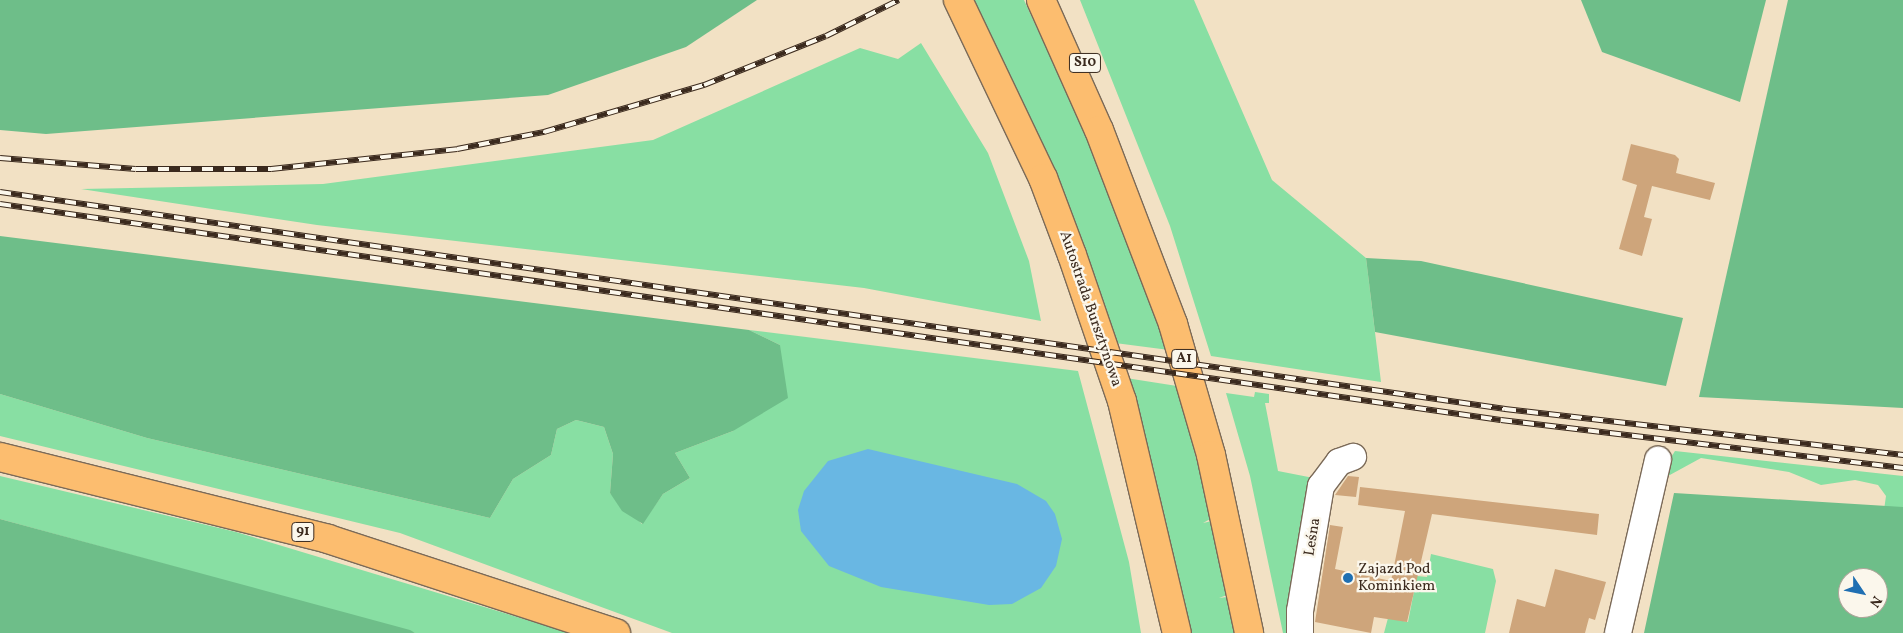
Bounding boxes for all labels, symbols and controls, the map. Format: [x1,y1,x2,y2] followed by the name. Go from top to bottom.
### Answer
[1069,52,1101,74] road number: S10
[1055,229,1125,389] street label: Autostrada Bursztynowa
[1170,348,1198,370] road number: A1
[1301,517,1325,557] street label: Leśna
[290,520,316,544] road number: 91
[1358,560,1435,595] place label: Zajazd Pod Kominkiem
[1838,568,1888,618] north arrow
[1342,572,1354,584] marker: Zajazd Pod Kominkiem
[1864,592,1886,611] text: N

